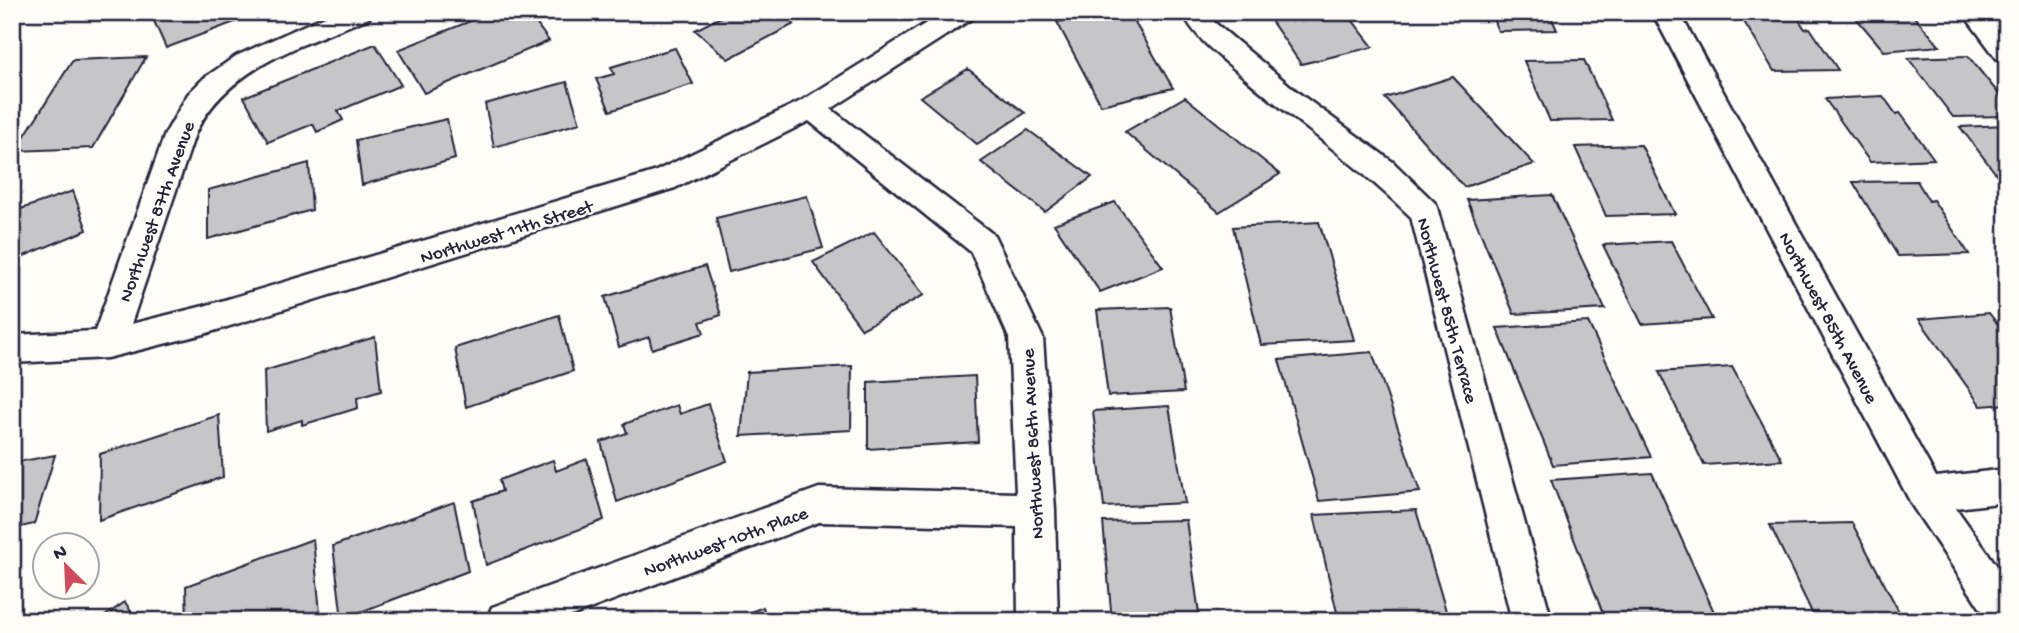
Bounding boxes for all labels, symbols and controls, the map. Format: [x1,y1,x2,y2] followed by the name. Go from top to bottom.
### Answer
[115,119,202,306] street label: Northwest 87th Avenue
[418,195,598,271] street label: Northwest 11th Street
[1410,216,1481,406] street label: Northwest 85th Terrace
[1772,229,1882,408] street label: Northwest 85th Avenue
[1018,348,1051,539] street label: Northwest 86th Avenue
[641,503,812,584] street label: Northwest 10th Place
[32,532,102,602] north arrow
[50,541,71,567] text: N

